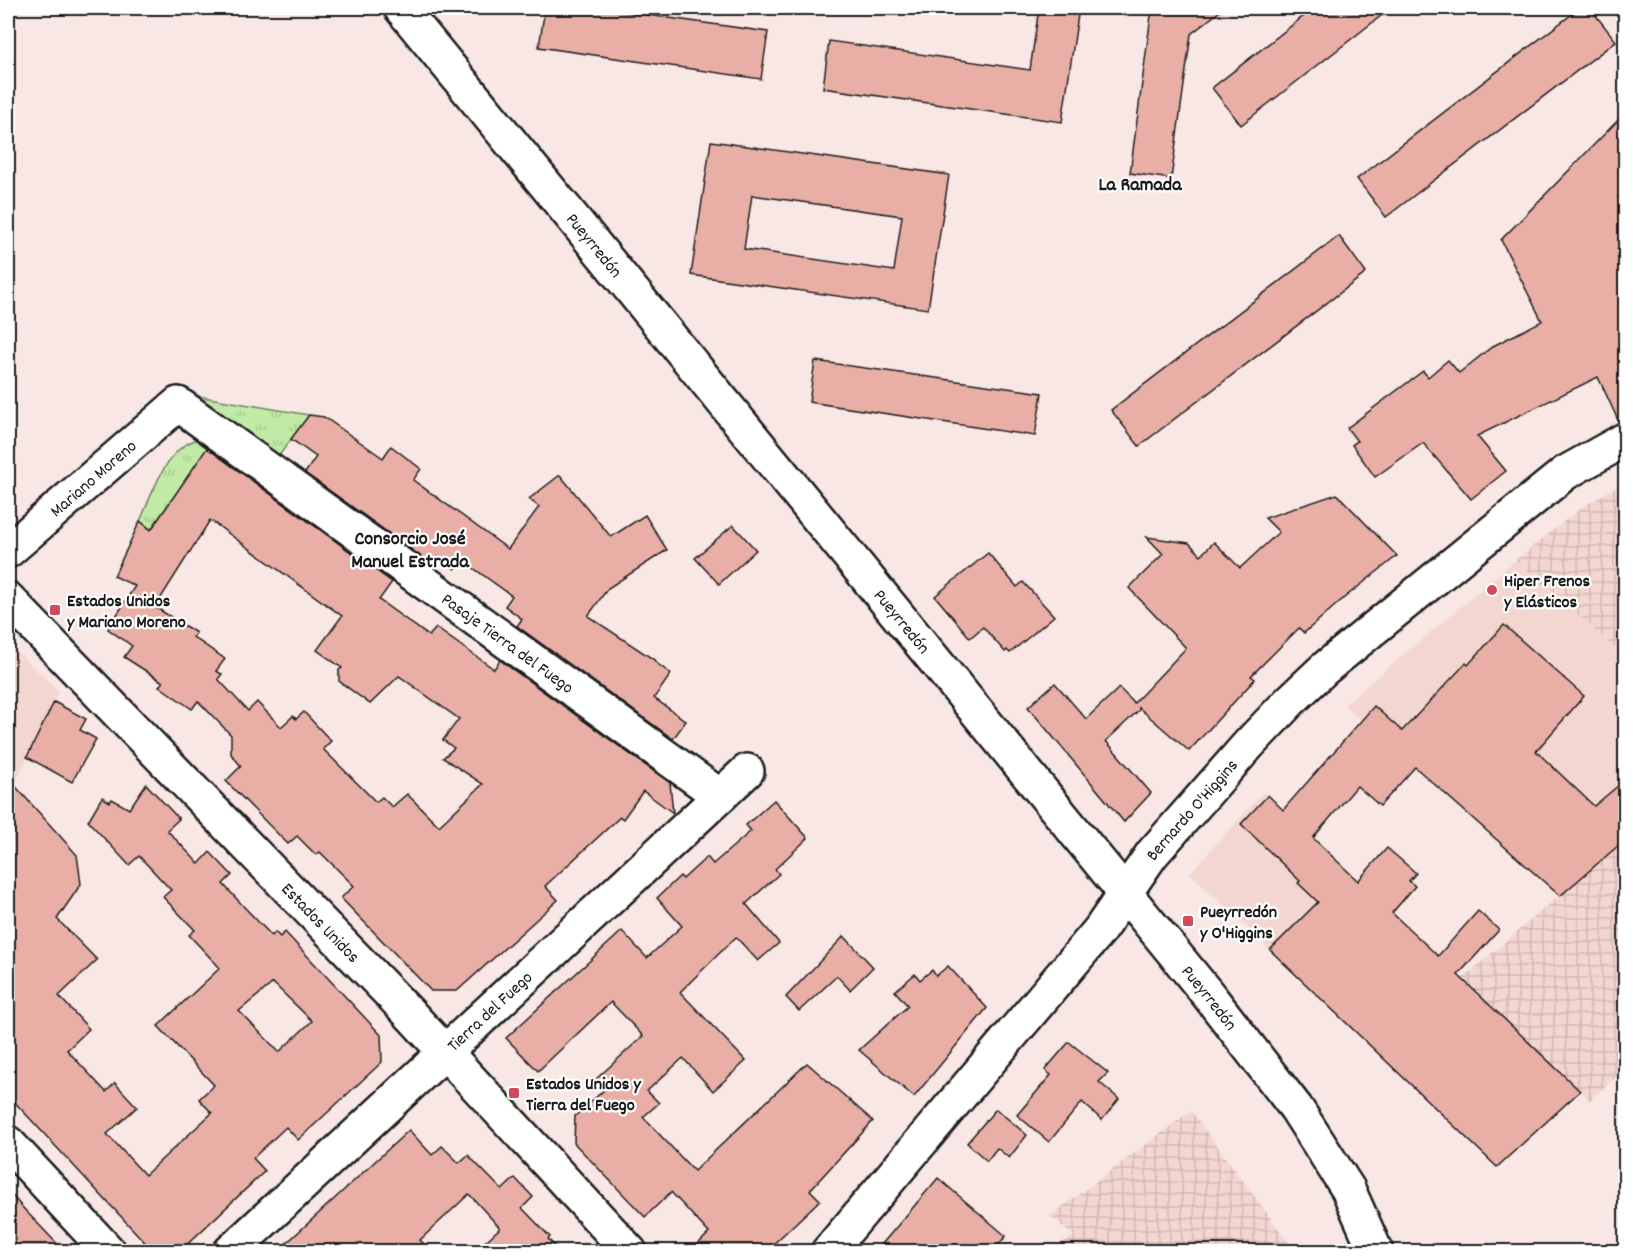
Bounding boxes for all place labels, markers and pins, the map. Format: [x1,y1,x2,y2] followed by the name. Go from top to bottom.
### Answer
[1504,570,1590,616] place label: Hiper Frenos y Elásticos
[1485,583,1499,597] marker: Hiper Frenos y Elásticos
[67,590,186,636] place label: Estados Unidos y Mariano Moreno
[48,603,62,617] marker: Estados Unidos y Mariano Moreno
[1200,901,1277,947] place label: Pueyrredón y O'Higgins
[1181,914,1195,928] marker: Pueyrredón y O'Higgins
[526,1073,641,1119] place label: Estados Unidos y Tierra del Fuego
[507,1086,521,1100] marker: Estados Unidos y Tierra del Fuego

